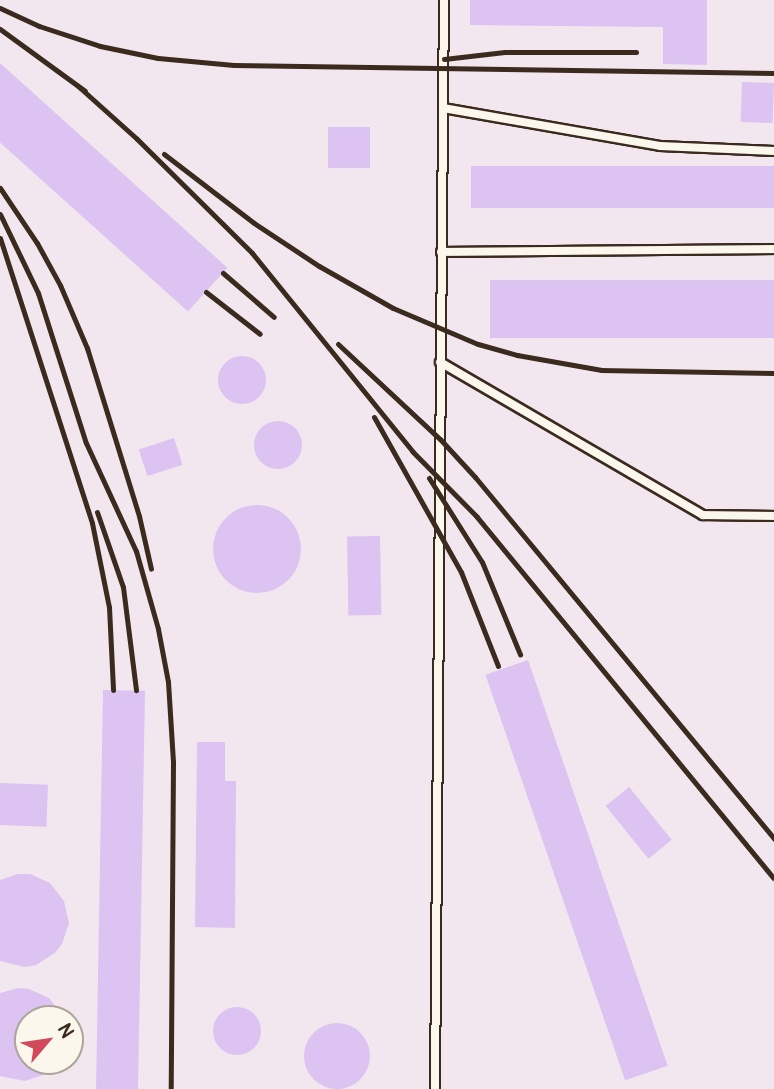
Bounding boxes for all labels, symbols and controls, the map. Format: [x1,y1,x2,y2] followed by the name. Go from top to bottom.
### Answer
[14,1005,84,1075] north arrow
[52,1019,79,1042] text: N

